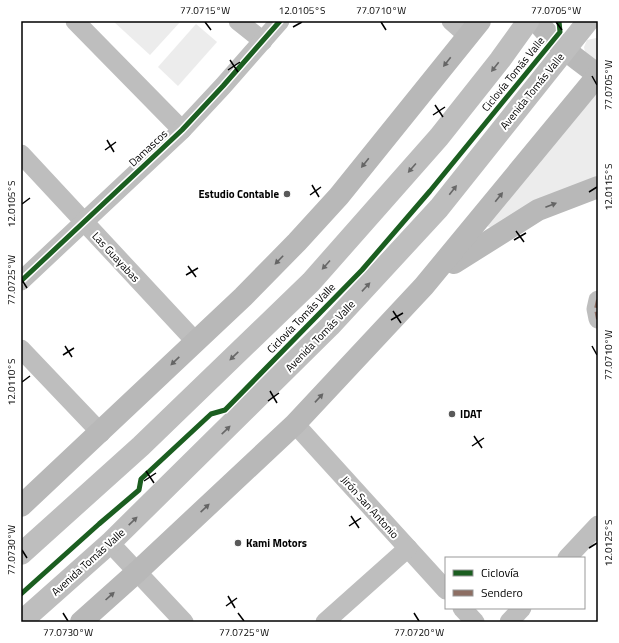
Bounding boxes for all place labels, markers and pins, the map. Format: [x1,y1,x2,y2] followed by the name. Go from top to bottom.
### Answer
[198,186,279,202] place label: Estudio Contable
[282,189,292,199] marker: Estudio Contable
[460,406,482,422] place label: IDAT
[447,409,457,419] marker: IDAT
[246,535,307,551] place label: Kami Motors
[233,538,243,548] marker: Kami Motors

